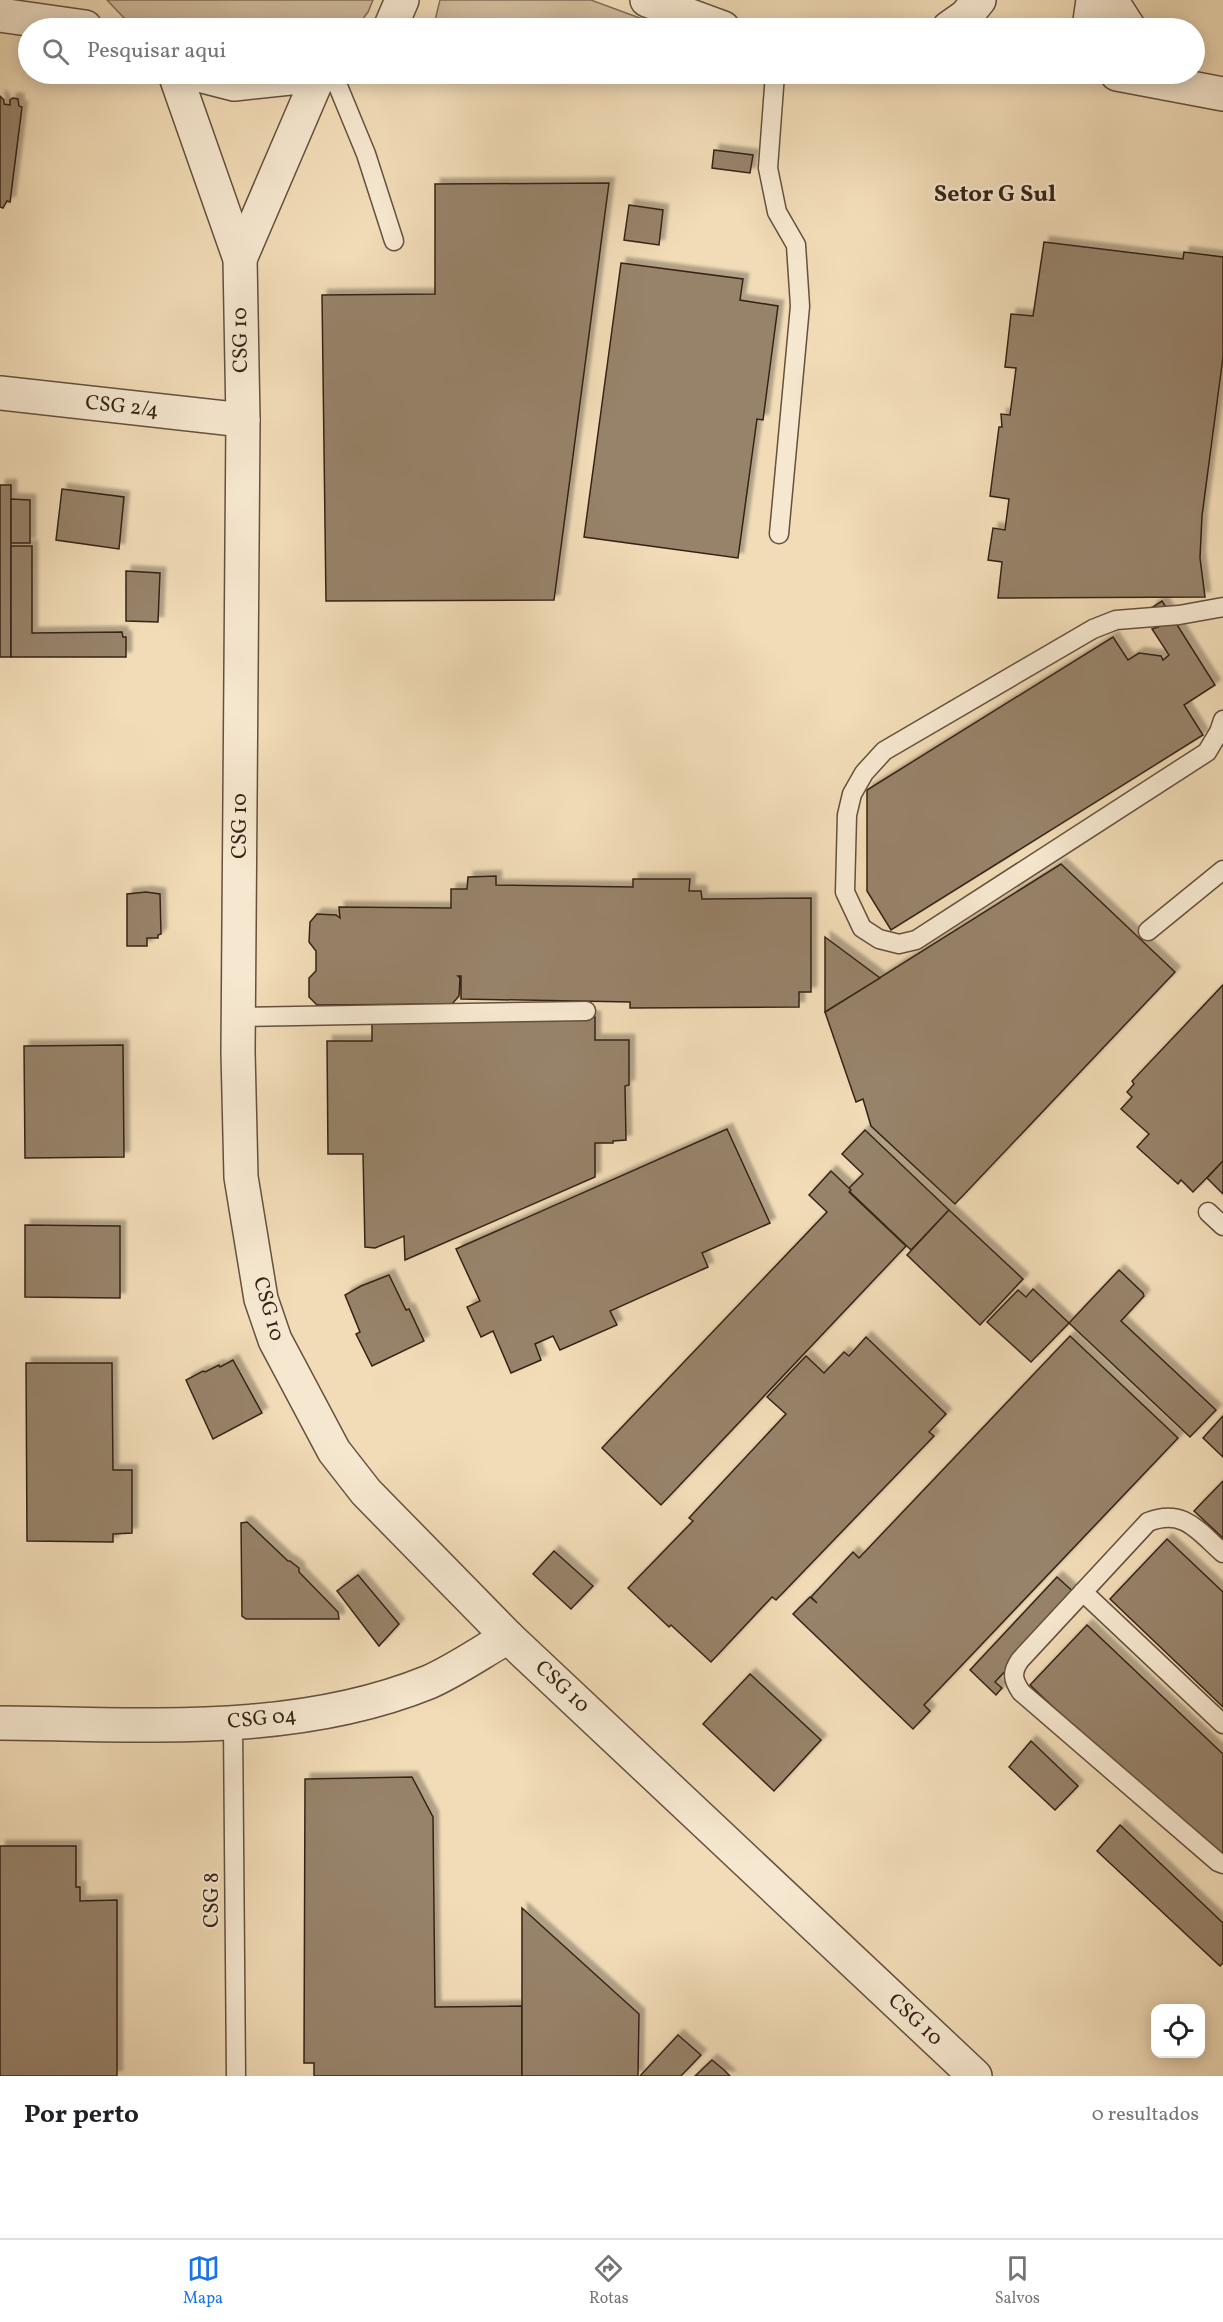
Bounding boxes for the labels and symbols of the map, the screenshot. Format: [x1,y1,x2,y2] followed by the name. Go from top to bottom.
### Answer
[934,178,1056,212] district label: Setor G Sul
[226,307,256,373] street label: CSG 10
[84,389,160,425] street label: CSG 2/4
[226,793,255,859] street label: CSG 10
[245,1273,291,1345] street label: CSG 10
[528,1654,596,1720] street label: CSG 10
[226,1701,298,1737] street label: CSG 04
[198,1872,227,1928] street label: CSG 8
[881,1987,949,2053] street label: CSG 10

